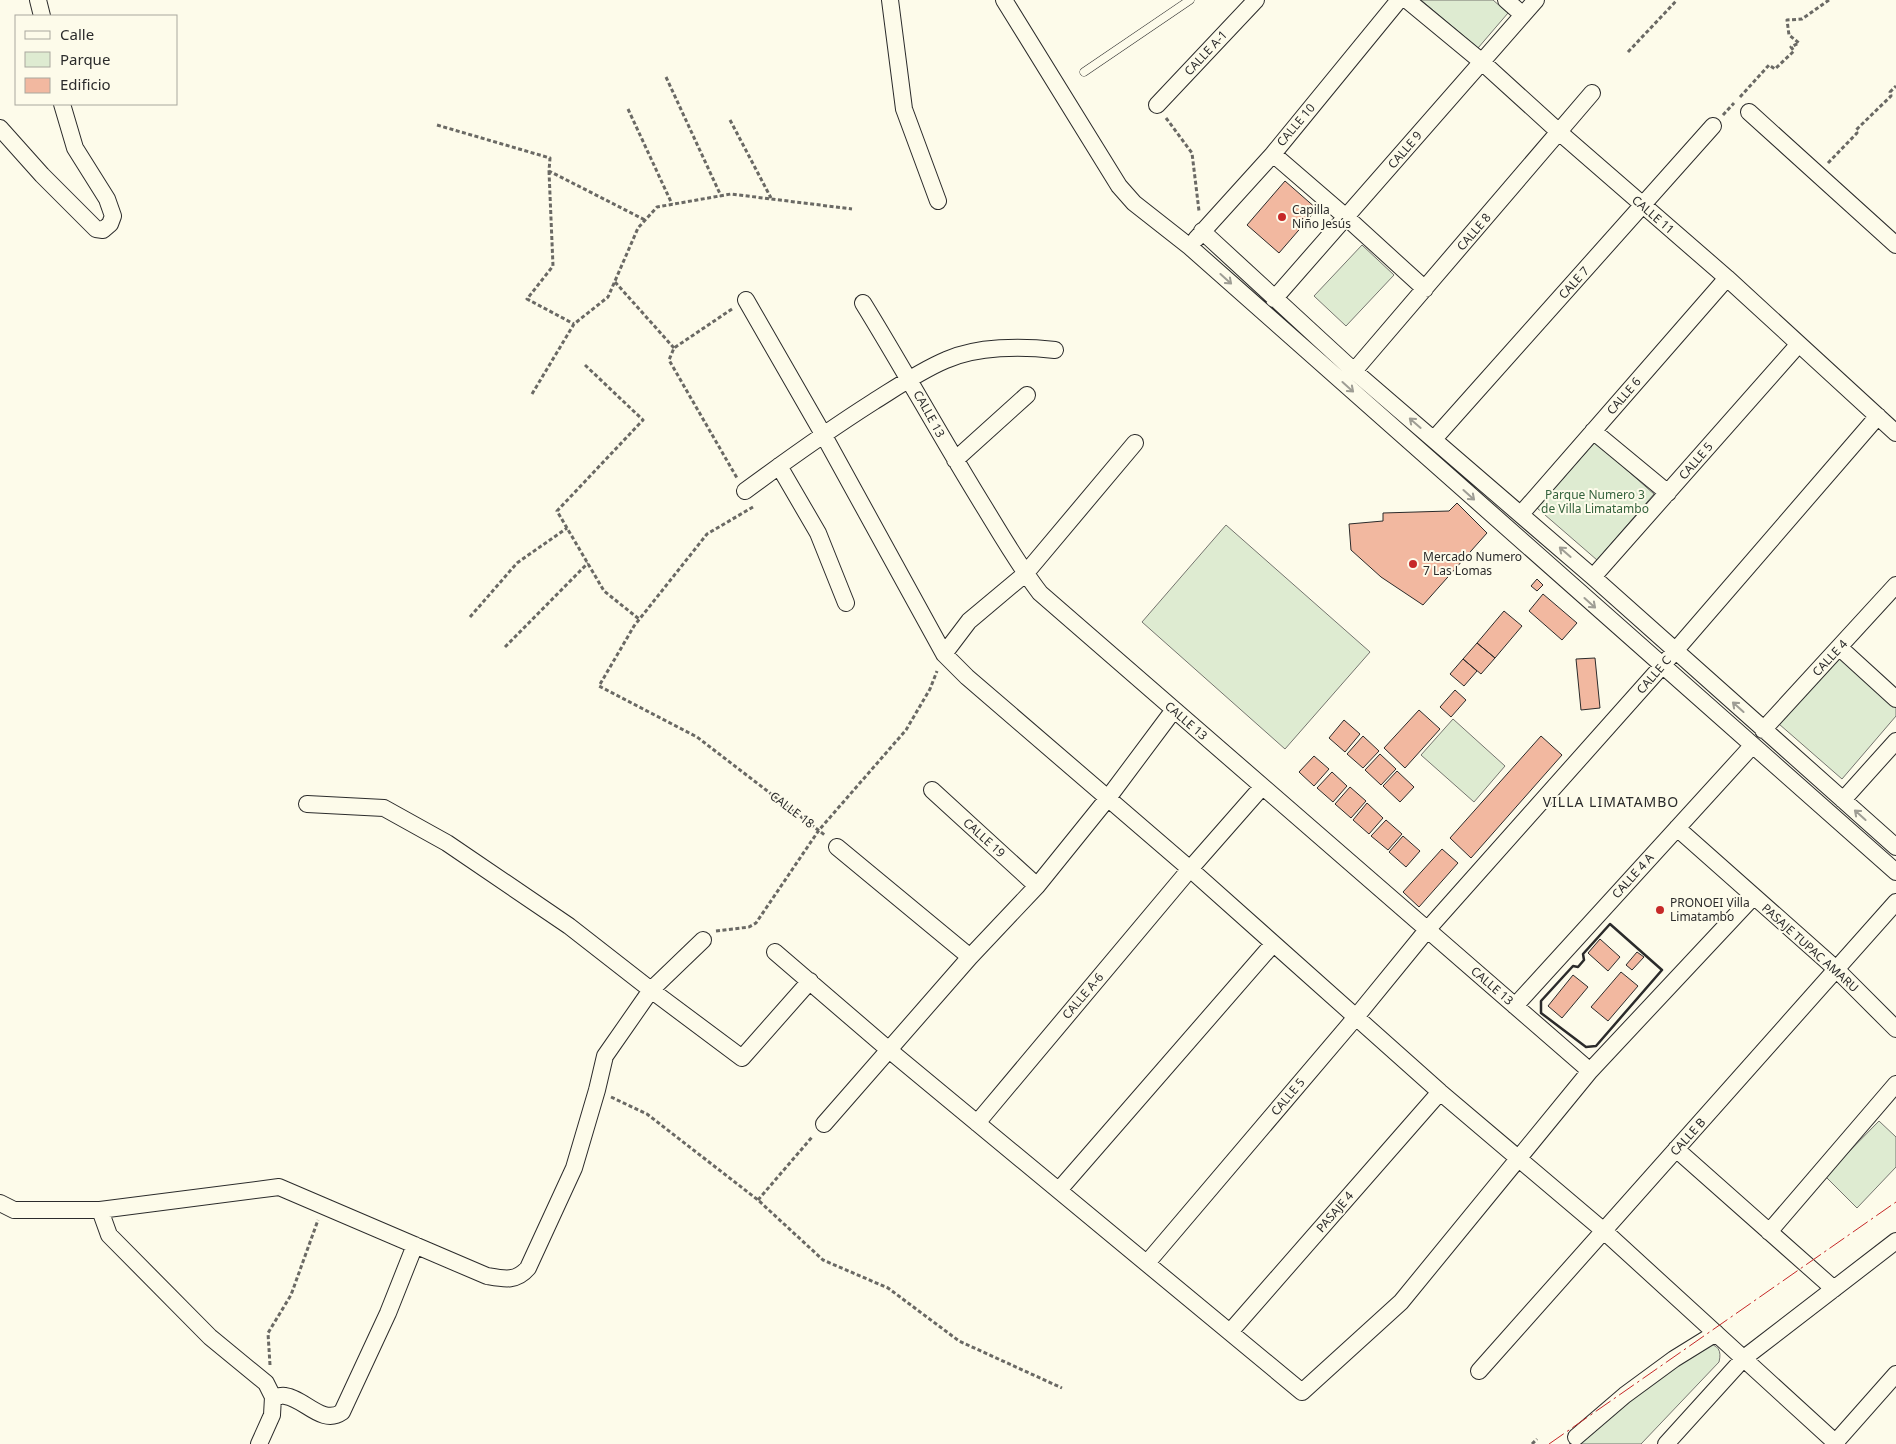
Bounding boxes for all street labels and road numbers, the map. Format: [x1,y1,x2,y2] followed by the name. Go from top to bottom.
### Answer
[1180,26,1231,79] street label: CALLE A-1
[1273,99,1319,150] street label: CALLE 10
[1384,127,1426,172] street label: CALLE 9
[1628,191,1678,238] street label: CALLE 11
[1453,209,1495,254] street label: CALLE 8
[1555,263,1593,303] street label: CALE 7
[1603,373,1645,418] street label: CALLE 6
[910,387,949,440] street label: CALLE 13
[1675,438,1717,483] street label: CALLE 5
[1808,635,1851,680] street label: CALLE 4
[1632,652,1675,697] street label: CALLE C
[1161,697,1211,744] street label: CALLE 13
[767,787,818,832] street label: CALLE 18
[960,814,1009,861] street label: CALLE 19
[1608,849,1658,902] street label: CALLE 4 A
[1758,900,1862,996] street label: PASAJE TUPAC AMARU
[1467,962,1517,1009] street label: CALLE 13
[1058,969,1107,1023] street label: CALLE A-6
[1267,1074,1309,1119] street label: CALLE 5
[1666,1114,1709,1159] street label: CALLE B
[1312,1187,1357,1236] street label: PASAJE 4

